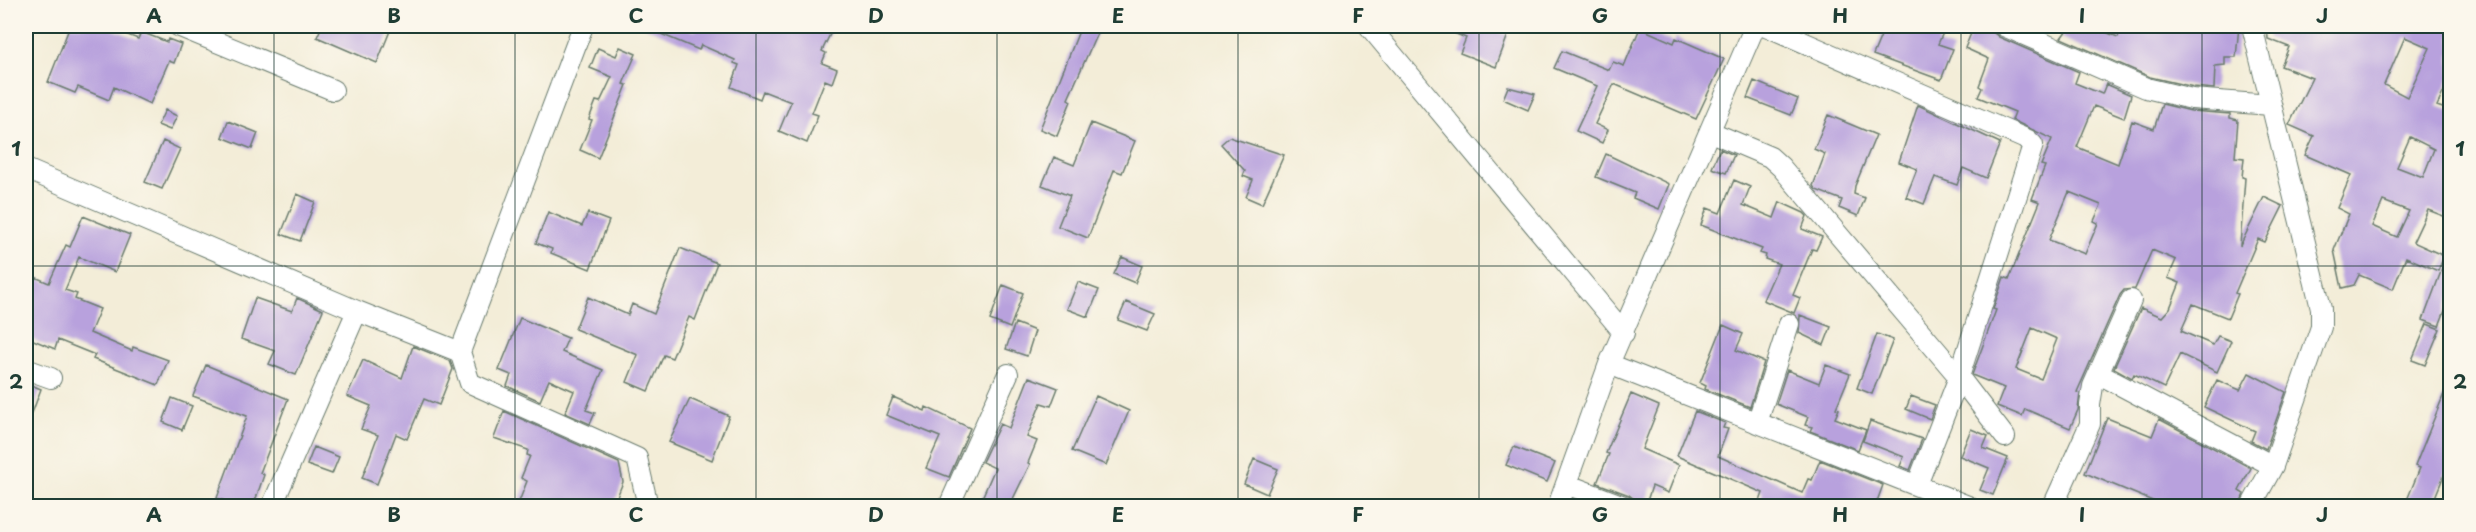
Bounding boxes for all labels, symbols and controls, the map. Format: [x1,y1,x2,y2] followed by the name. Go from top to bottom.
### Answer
[146,0,162,30] text: A
[387,0,401,30] text: B
[628,0,644,30] text: C
[868,0,884,30] text: D
[1112,0,1124,30] text: E
[1352,0,1364,30] text: F
[1592,0,1608,30] text: G
[1832,0,1848,30] text: H
[2079,0,2085,30] text: I
[2316,0,2328,30] text: J
[11,133,21,163] text: 1
[2455,133,2465,163] text: 1
[9,366,23,396] text: 2
[2453,366,2467,396] text: 2
[146,499,162,529] text: A
[387,499,401,529] text: B
[628,499,644,529] text: C
[868,499,884,529] text: D
[1112,499,1124,529] text: E
[1352,499,1364,529] text: F
[1592,499,1608,529] text: G
[1832,499,1848,529] text: H
[2079,499,2085,529] text: I
[2316,499,2328,529] text: J

